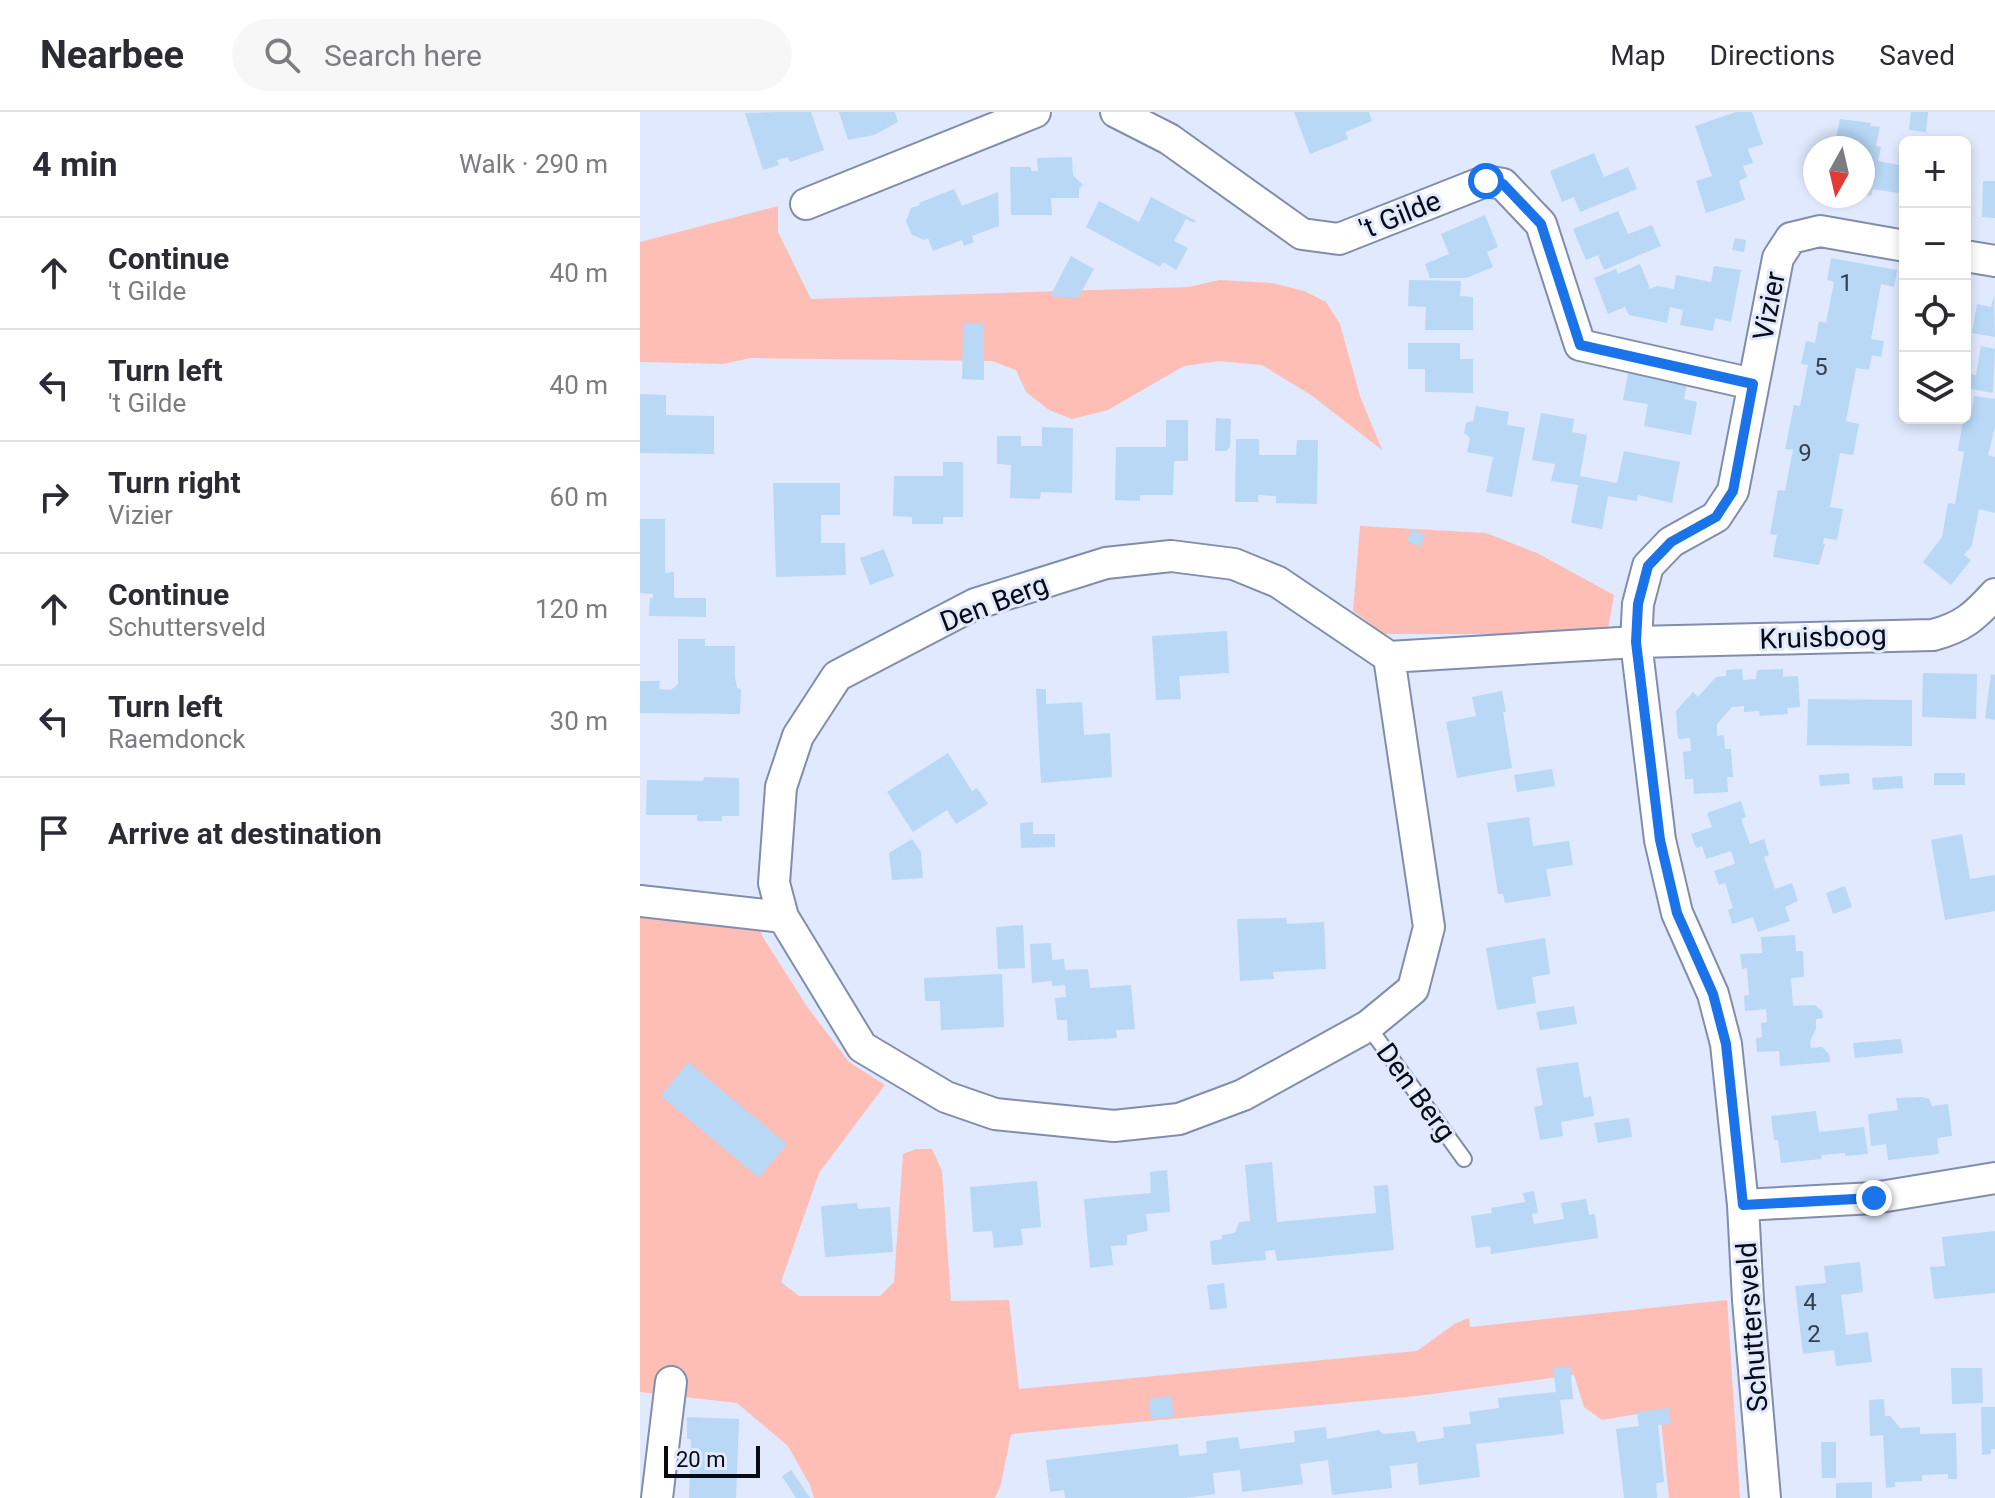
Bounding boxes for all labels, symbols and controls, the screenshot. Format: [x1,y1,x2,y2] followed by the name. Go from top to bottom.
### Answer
[232,19,792,91] search box
[40,33,184,77] text: Nearbee
[260,33,304,77] icon: search
[324,38,482,73] text: Search here
[1610,39,1666,72] text: Map
[1710,39,1835,72] text: Directions
[1879,39,1955,72] text: Saved
[1803,136,1875,208] north arrow
[1899,136,1971,424] map controls
[1899,136,1971,208] button: +
[32,144,117,184] text: 4 min
[459,149,608,179] text: Walk · 290 m
[1468,163,1504,199] route start
[1355,184,1445,246] street label: 't Gilde
[1899,208,1971,280] button: −
[108,241,229,276] text: Continue
[32,251,76,295] icon: ahead
[550,258,608,288] text: 40 m
[1746,268,1792,343] street label: Vizier
[1839,269,1853,297] house number: 1
[108,276,186,306] text: 't Gilde
[1899,280,1971,352] button: locate
[1899,352,1971,424] button: layers
[108,353,223,388] text: Turn left
[1814,353,1828,381] house number: 5
[32,363,76,407] icon: left
[550,370,608,400] text: 40 m
[108,388,186,418] text: 't Gilde
[1798,439,1812,467] house number: 9
[108,465,241,500] text: Turn right
[32,475,76,519] icon: right
[550,482,608,512] text: 60 m
[108,500,173,530] text: Vizier
[935,567,1053,639] street label: Den Berg
[108,577,229,612] text: Continue
[32,587,76,631] icon: ahead
[535,594,608,624] text: 120 m
[108,612,266,642] text: Schuttersveld
[1759,618,1887,656] street label: Kruisboog
[108,689,223,724] text: Turn left
[32,699,76,743] icon: left
[550,706,608,736] text: 30 m
[108,724,245,754] text: Raemdonck
[32,811,76,855] icon: arrive
[108,816,382,851] text: Arrive at destination
[1369,1037,1463,1147] street label: Den Berg
[1856,1180,1892,1216] route end
[1730,1241,1774,1413] street label: Schuttersveld
[1803,1288,1817,1316] house number: 4
[1807,1320,1821,1348] house number: 2
[664,1442,760,1478] scale bar
[676,1447,725,1472] text: 20 m

